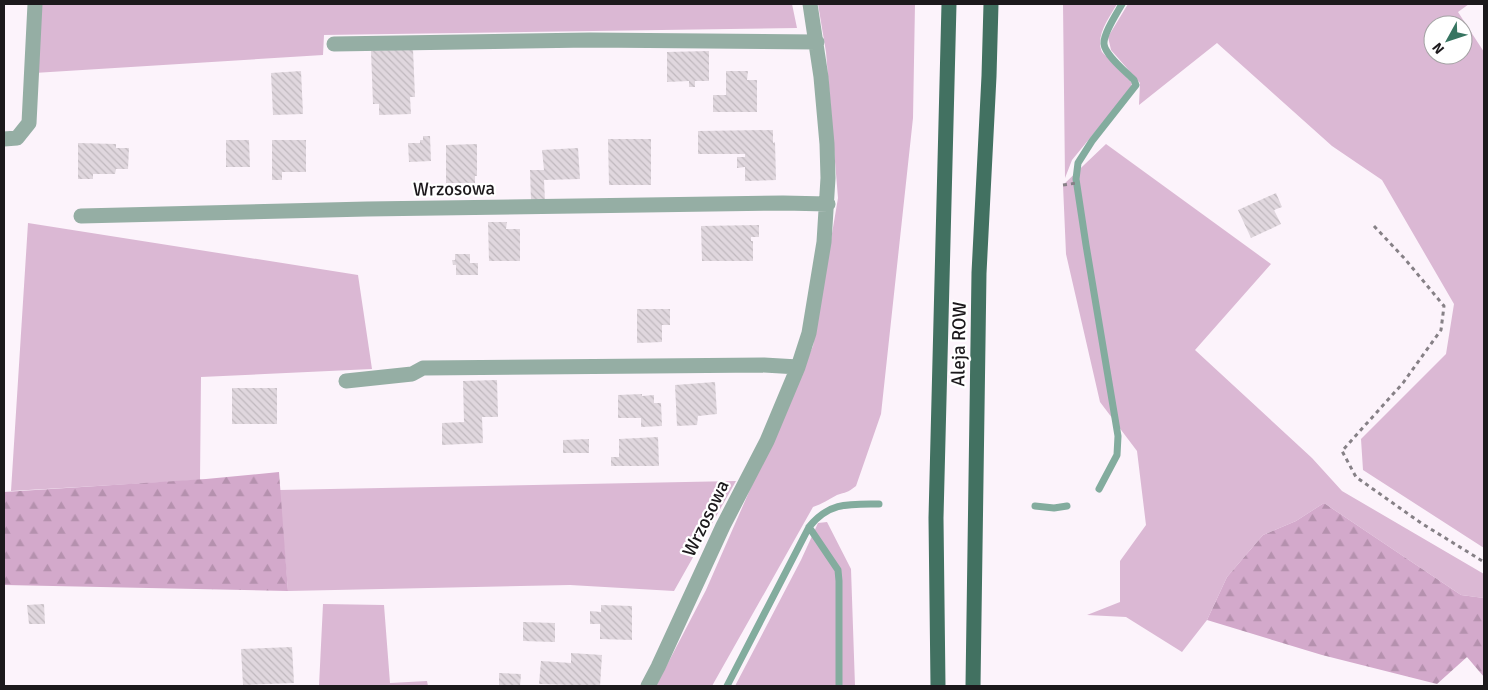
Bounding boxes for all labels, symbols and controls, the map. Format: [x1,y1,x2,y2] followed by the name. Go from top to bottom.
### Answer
[1423,15,1473,65] north arrow
[1429,39,1448,57] text: N
[413,176,495,202] street label: Wrzosowa
[946,301,972,387] street label: Aleja ROW
[677,476,735,561] street label: Wrzosowa

